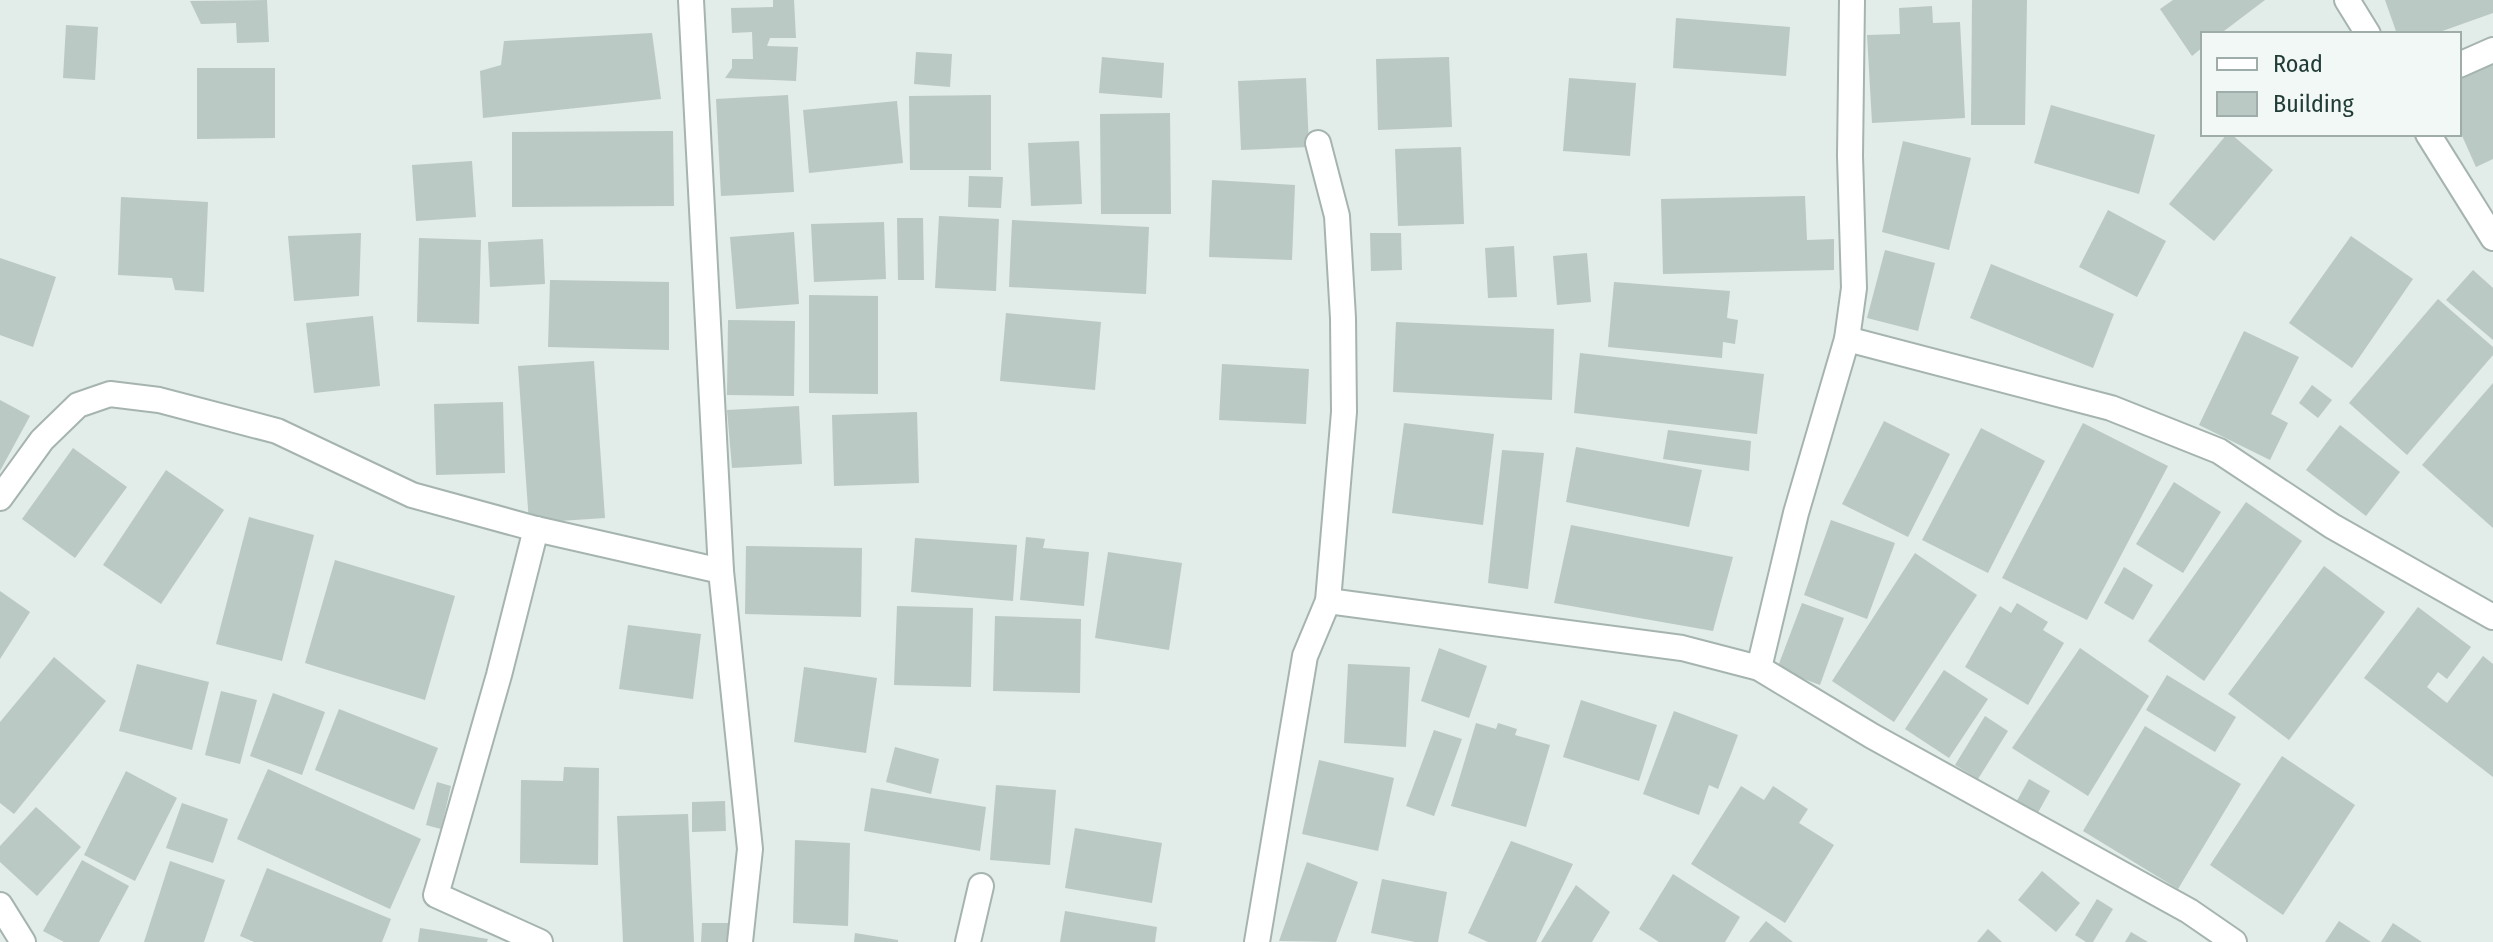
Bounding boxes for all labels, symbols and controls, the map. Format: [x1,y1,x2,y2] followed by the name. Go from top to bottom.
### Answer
[2201,32,2461,136] legend
[2273,50,2323,78] text: Road
[2273,90,2355,118] text: Building

